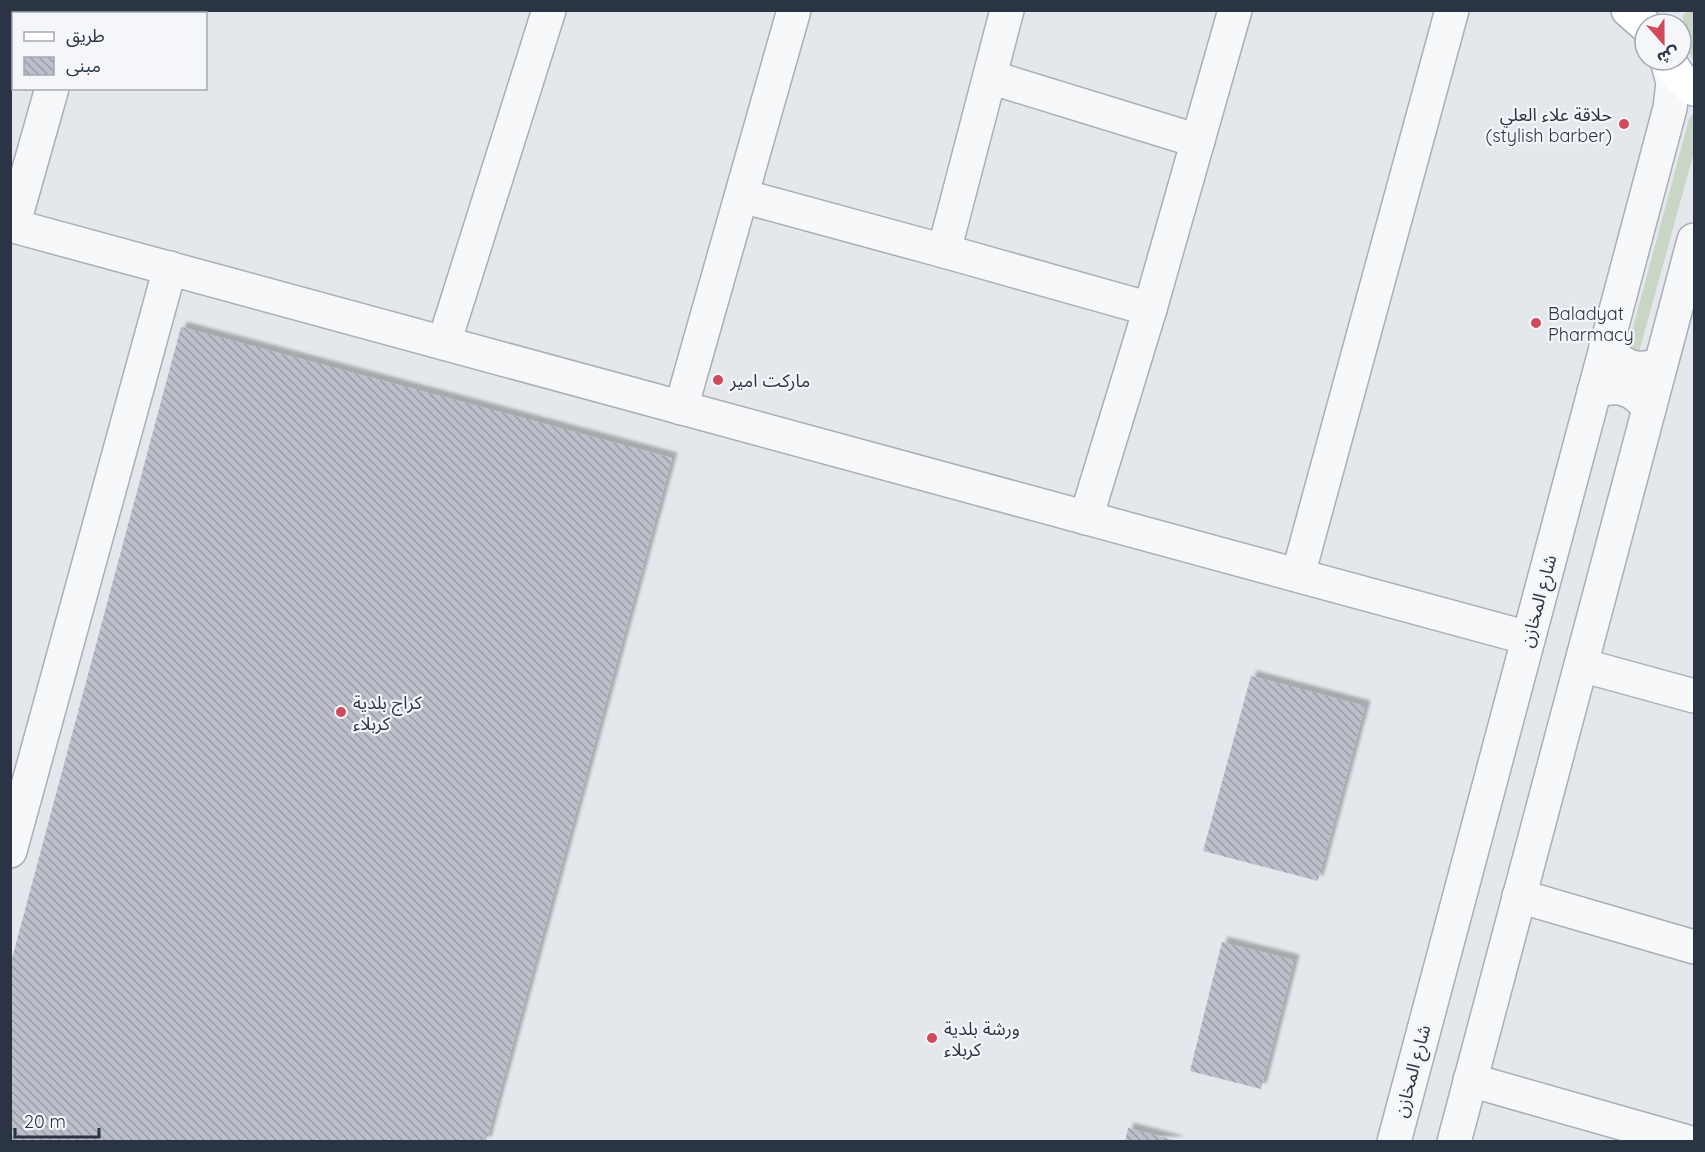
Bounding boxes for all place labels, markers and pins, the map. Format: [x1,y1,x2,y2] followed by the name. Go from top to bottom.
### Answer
[1485,103,1612,147] place label: حلاقة علاء العلي (stylish barber)
[1617,117,1631,131] marker: حلاقة علاء العلي (stylish barber)
[1548,302,1634,346] place label: Baladyat Pharmacy
[1529,316,1543,330] marker: Baladyat Pharmacy
[729,369,810,392] place label: ماركت امير
[711,373,725,387] marker: ماركت امير
[353,691,422,735] place label: كراج بلدية كربلاء
[334,705,348,719] marker: كراج بلدية كربلاء
[944,1017,1020,1061] place label: ورشة بلدية كربلاء
[925,1031,939,1045] marker: ورشة بلدية كربلاء

